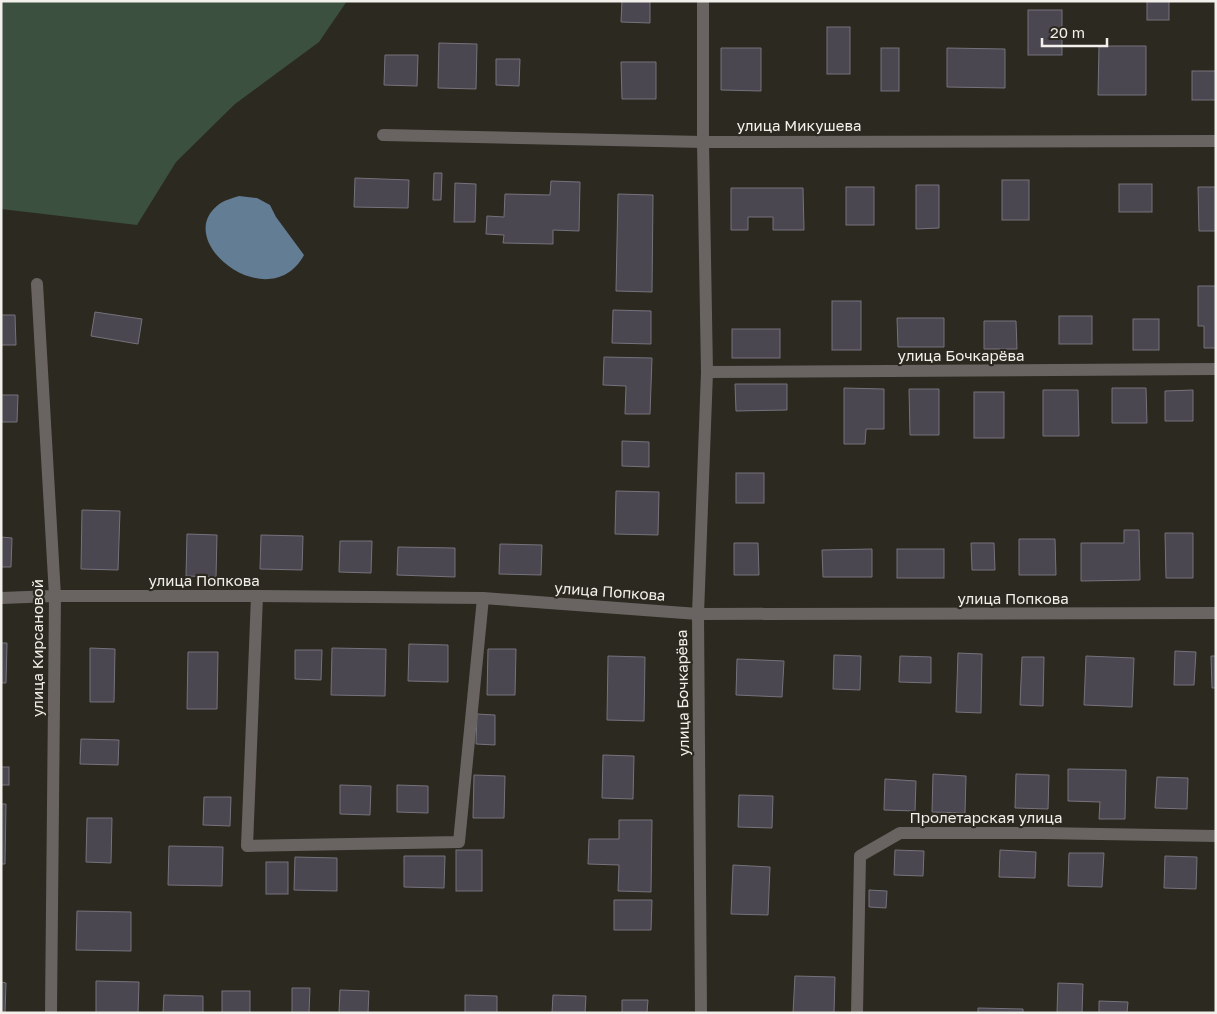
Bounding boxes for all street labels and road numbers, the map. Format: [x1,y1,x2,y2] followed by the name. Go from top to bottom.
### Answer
[737,116,861,134] street label: улица Микушева
[898,346,1024,364] street label: улица Бочкарёва
[148,571,260,589] street label: улица Попкова
[554,578,666,604] street label: улица Попкова
[28,579,46,717] street label: улица Кирсановой
[957,589,1069,607] street label: улица Попкова
[672,629,692,757] street label: улица Бочкарёва
[910,808,1062,826] street label: Пролетарская улица

